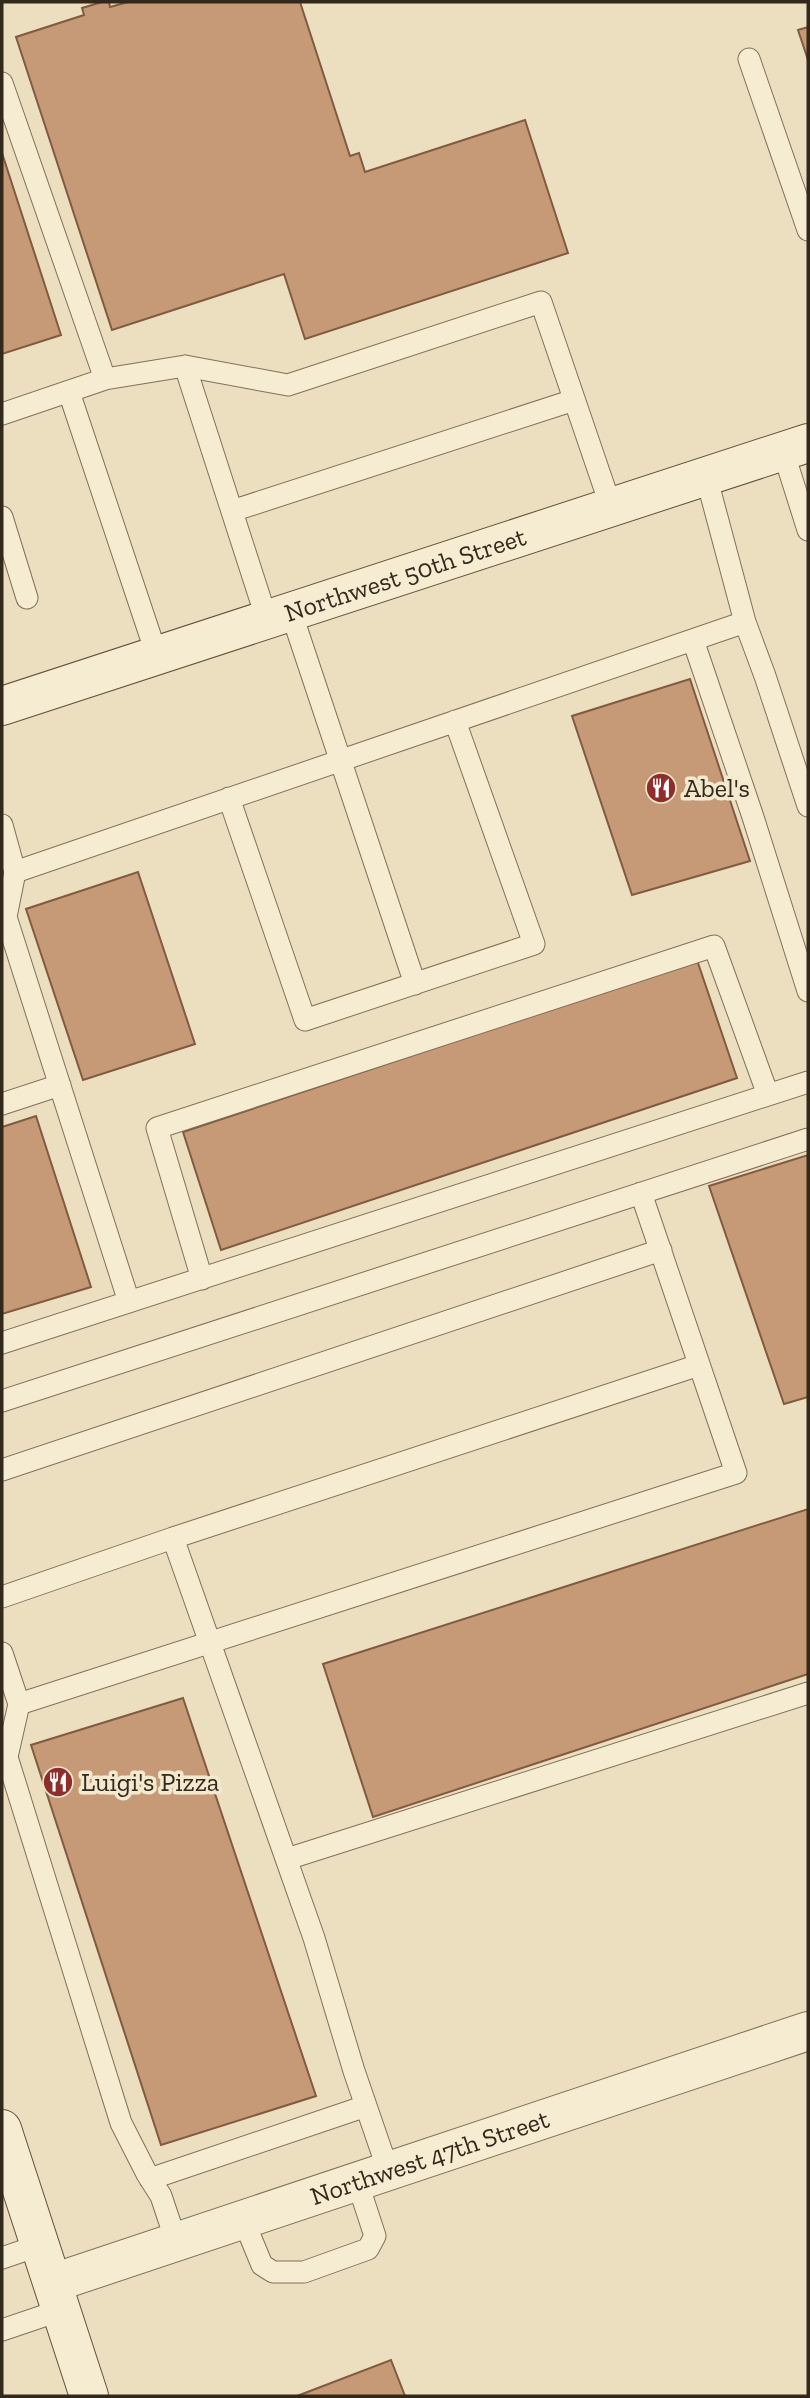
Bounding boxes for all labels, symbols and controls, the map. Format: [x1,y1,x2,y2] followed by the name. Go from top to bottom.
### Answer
[280,520,530,629] street label: Northwest 50th Street
[644,771,678,805] restaurant icon: Abel's
[684,772,750,804] place label: Abel's
[41,1765,75,1799] restaurant icon: Luigi's Pizza
[81,1766,220,1798] place label: Luigi's Pizza
[306,2102,553,2212] street label: Northwest 47th Street

